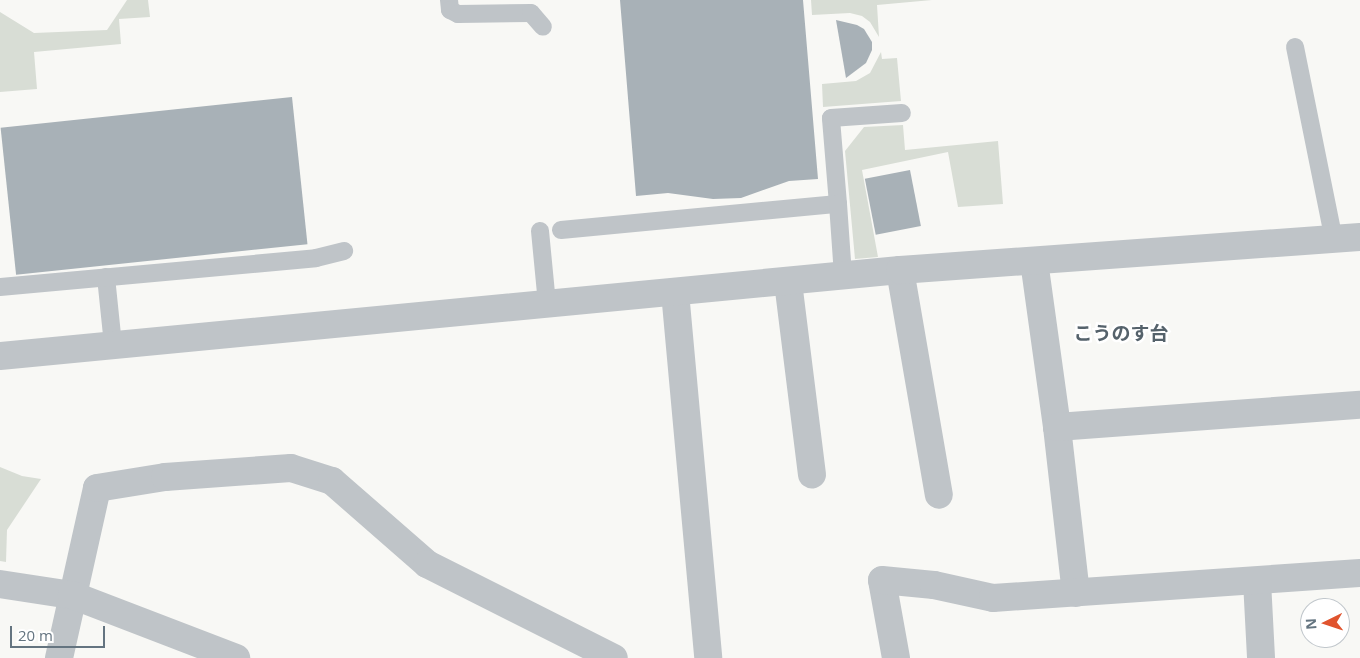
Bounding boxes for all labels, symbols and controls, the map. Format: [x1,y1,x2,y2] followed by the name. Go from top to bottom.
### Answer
[1074,323,1168,345] district label: こうのす台
[1300,598,1350,648] north arrow
[12,616,108,648] scale bar
[1301,618,1320,630] text: N
[18,625,53,645] text: 20 m

